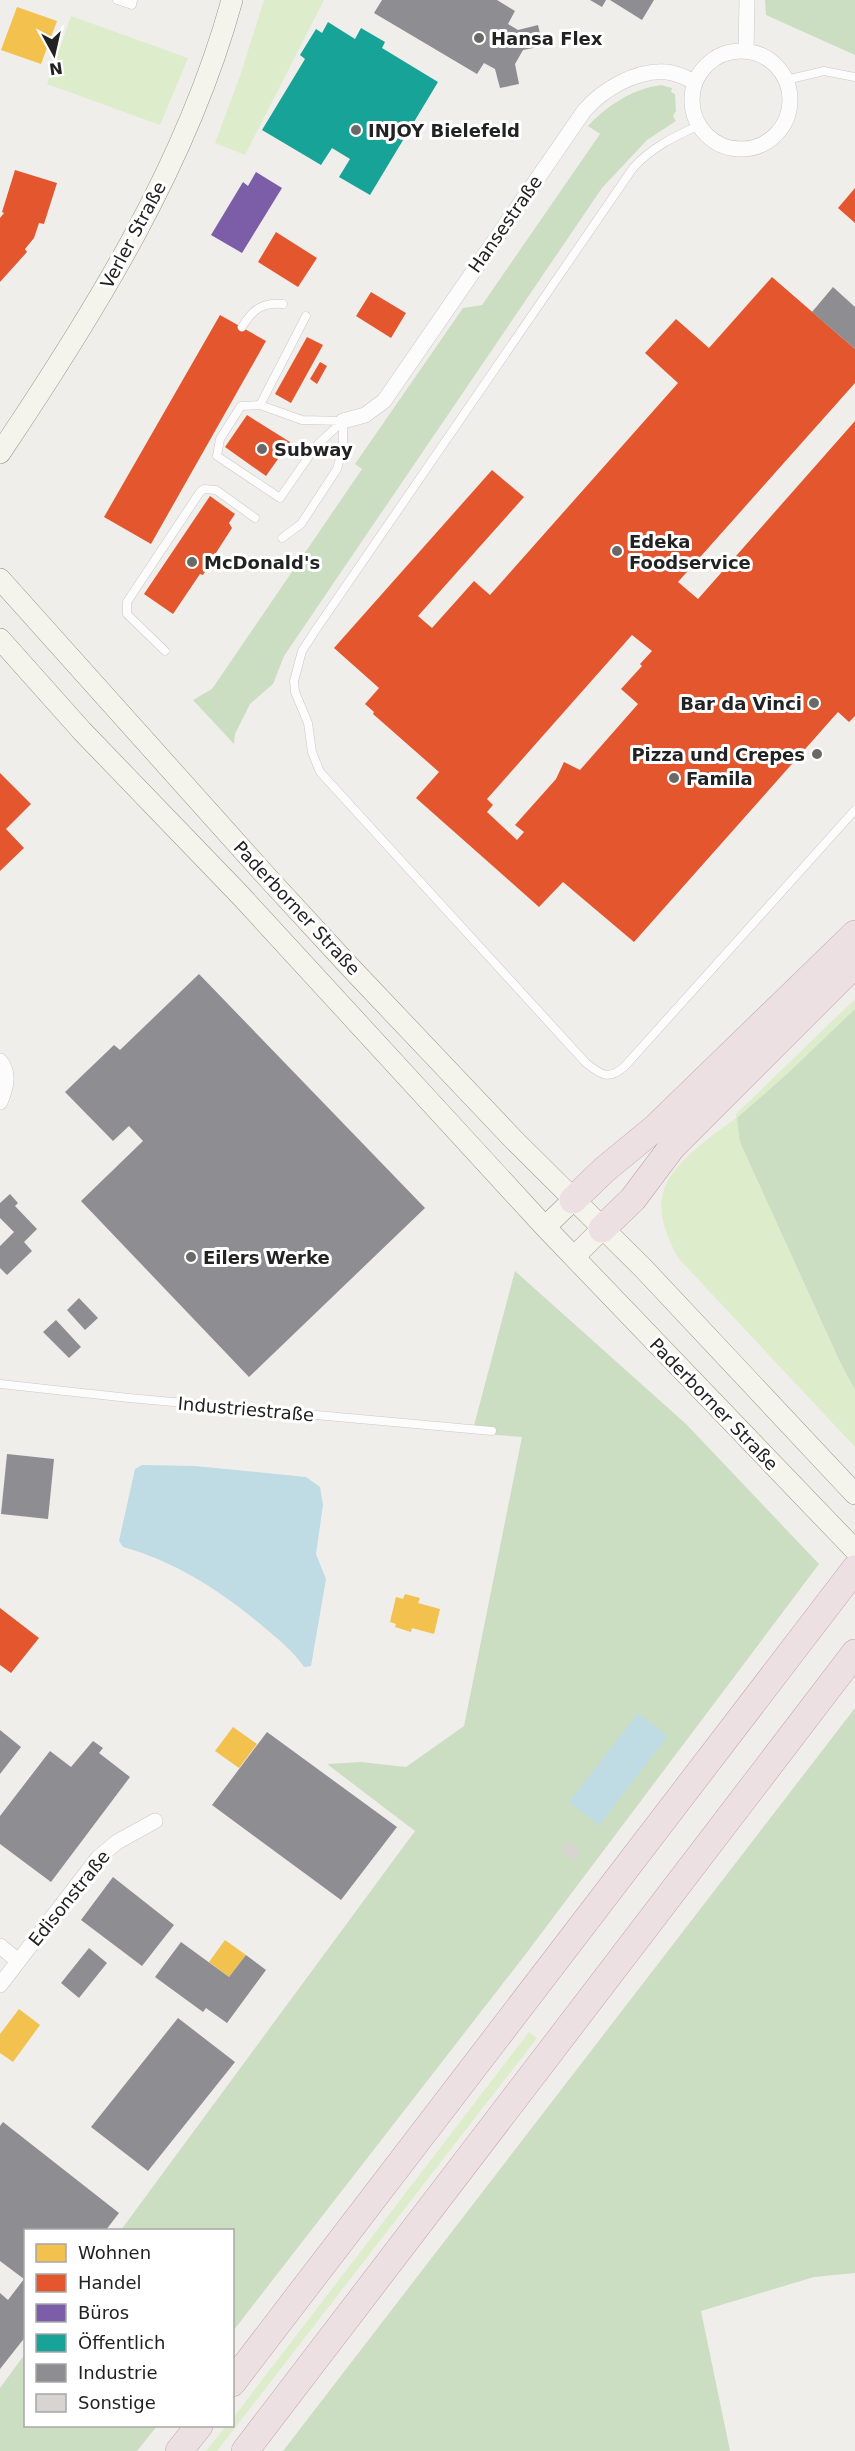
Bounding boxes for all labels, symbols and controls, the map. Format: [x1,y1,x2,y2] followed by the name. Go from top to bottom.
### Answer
[24,24,84,84] north arrow
[491,28,603,49] place label: Hansa Flex
[472,31,486,45] marker: Hansa Flex
[48,58,64,79] text: N
[368,120,520,141] place label: INJOY Bielefeld
[349,123,363,137] marker: INJOY Bielefeld
[464,171,546,277] street label: Hansestraße
[96,178,170,292] street label: Verler Straße
[274,439,353,460] place label: Subway
[255,442,269,456] marker: Subway
[629,531,751,573] place label: Edeka Foodservice
[610,544,624,558] marker: Edeka Foodservice
[204,552,320,573] place label: McDonald's
[185,555,199,569] marker: McDonald's
[680,693,802,714] place label: Bar da Vinci
[807,696,821,710] marker: Bar da Vinci
[631,744,805,765] place label: Pizza und Crepes
[810,747,824,761] marker: Pizza und Crepes
[686,768,753,789] place label: Famila
[667,771,681,785] marker: Famila
[229,837,365,979] street label: Paderborner Straße
[203,1247,330,1268] place label: Eilers Werke
[184,1250,198,1264] marker: Eilers Werke
[646,1334,782,1474] street label: Paderborner Straße
[177,1393,315,1425] street label: Industriestraße
[24,1846,114,1950] street label: Edisonstraße
[24,2229,234,2427] legend
[78,2242,151,2263] text: Wohnen
[78,2272,141,2293] text: Handel
[78,2302,129,2323] text: Büros
[78,2332,165,2353] text: Öffentlich
[78,2362,157,2383] text: Industrie
[78,2392,156,2413] text: Sonstige

